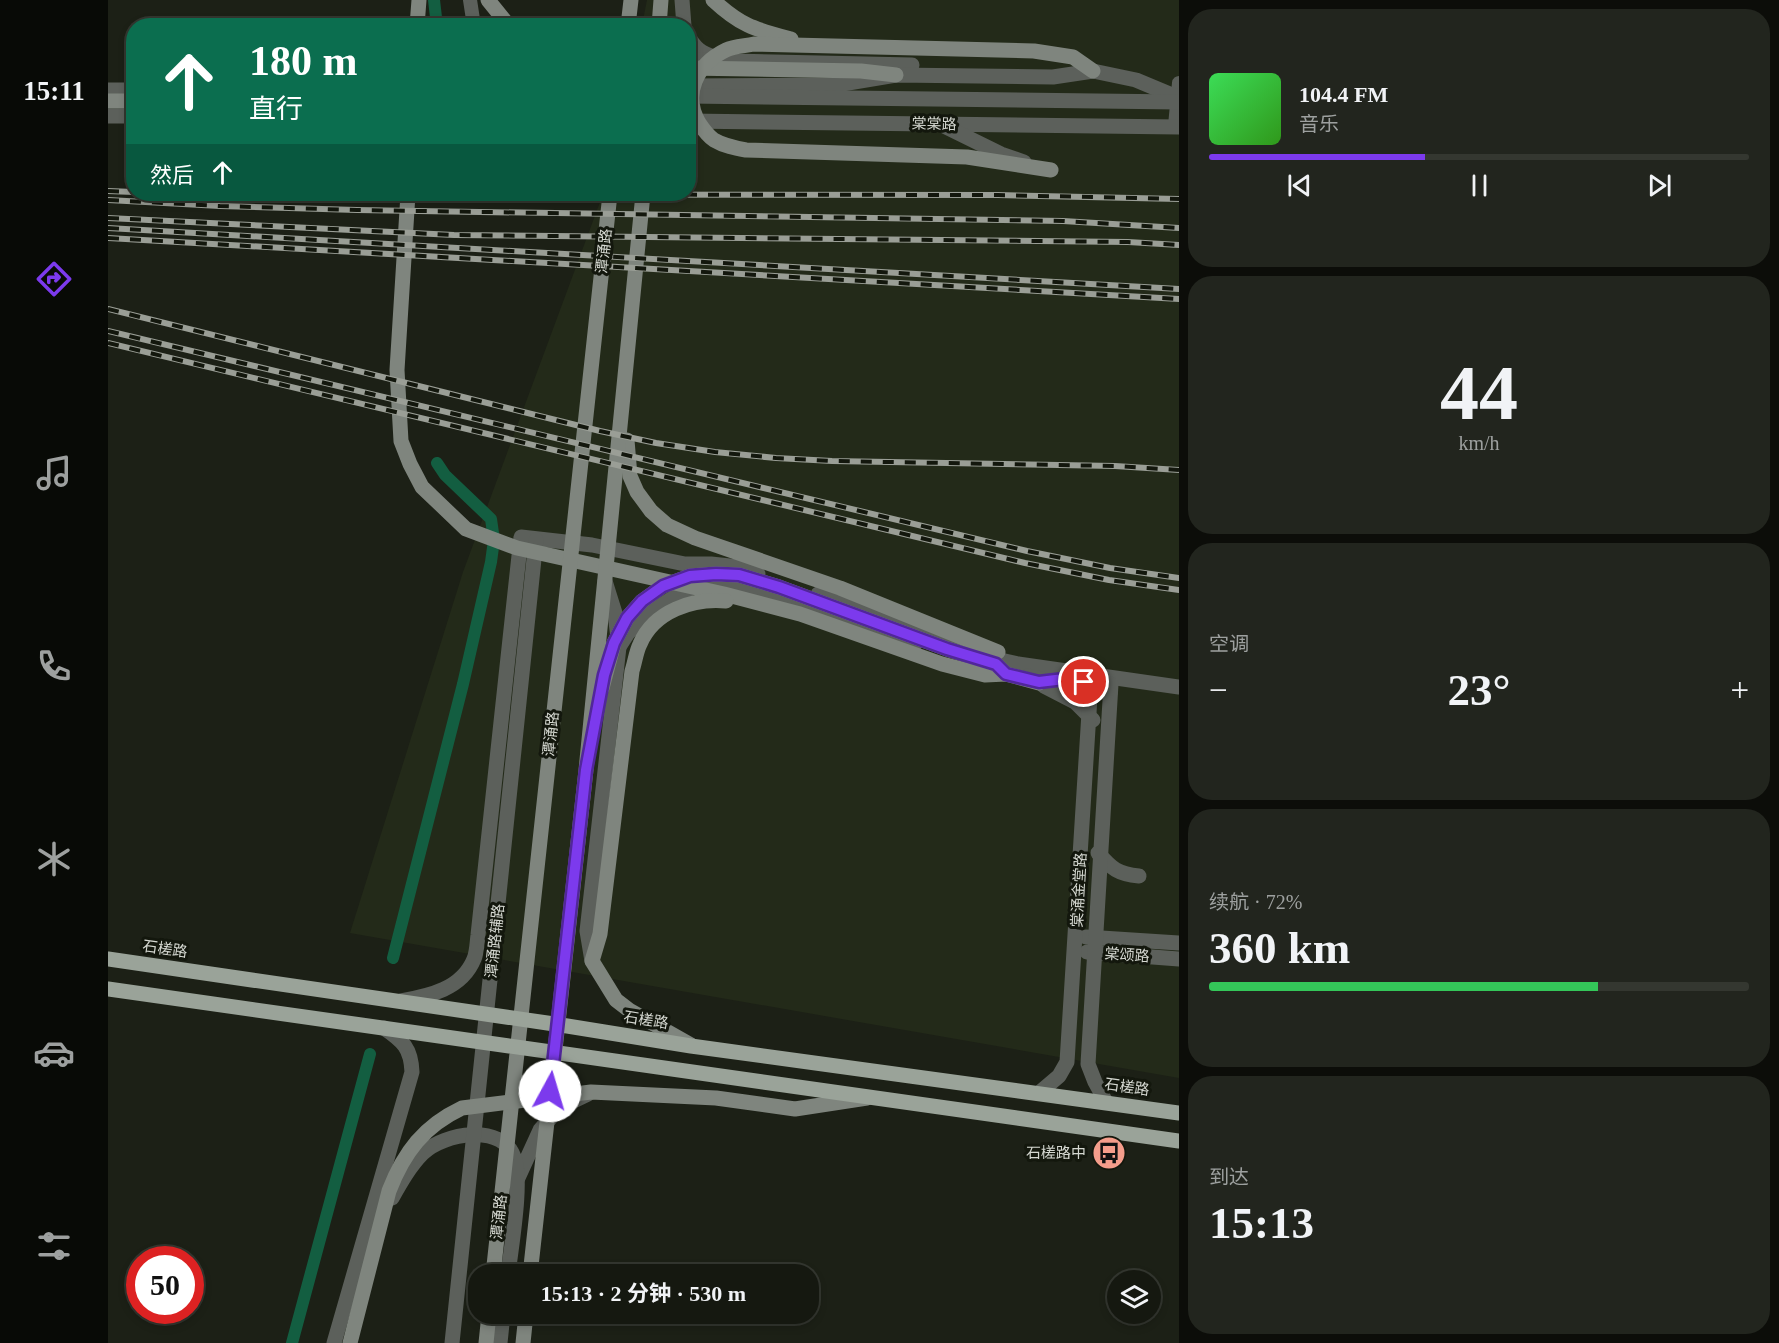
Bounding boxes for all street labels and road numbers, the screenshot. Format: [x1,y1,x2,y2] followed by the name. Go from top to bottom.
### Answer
[911,116,957,132] street label: 棠棠路
[594,228,614,274] street label: 潭涌路
[541,711,561,757] street label: 潭涌路
[1069,852,1089,928] street label: 棠涌金堂路
[483,903,507,979] street label: 潭涌路辅路
[142,937,189,960] street label: 石槎路
[1104,945,1150,965] street label: 棠颂路
[623,1008,670,1031] street label: 石槎路
[1104,1075,1151,1098] street label: 石槎路
[489,1194,509,1240] street label: 潭涌路

